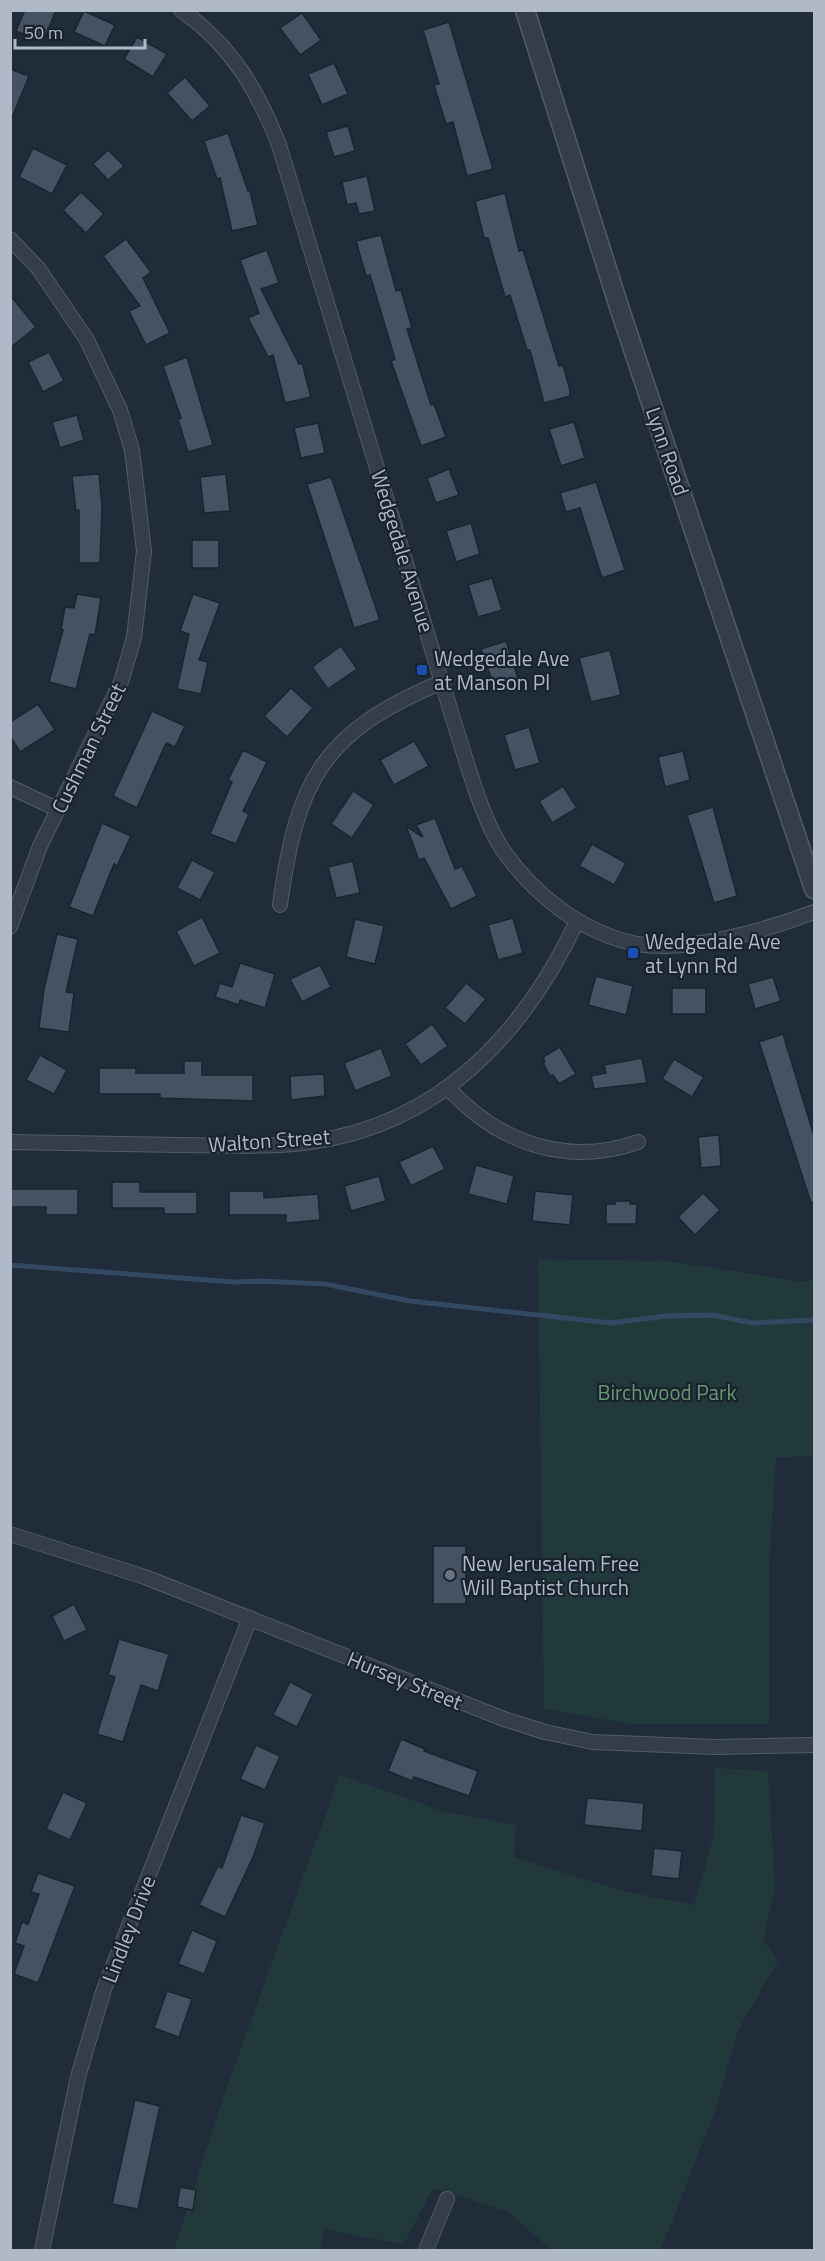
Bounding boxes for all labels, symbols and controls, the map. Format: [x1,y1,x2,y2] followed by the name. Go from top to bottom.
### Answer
[15,12,146,50] scale bar
[24,19,63,46] text: 50 m
[638,402,698,500] street label: Lynn Road
[363,466,443,636] street label: Wedgedale Avenue
[434,642,570,698] place label: Wedgedale Ave at Manson Pl
[415,663,429,677] marker: Wedgedale Ave at Manson Pl
[43,677,134,819] street label: Cushman Street
[645,925,781,981] place label: Wedgedale Ave at Lynn Rd
[626,946,640,960] marker: Wedgedale Ave at Lynn Rd
[207,1120,332,1160] street label: Walton Street
[598,1376,736,1408] park label: Birchwood Park
[462,1547,639,1603] place label: New Jerusalem Free Will Baptist Church
[443,1568,457,1582] marker: New Jerusalem Free Will Baptist Church
[343,1642,468,1718] street label: Hursey Street
[93,1871,163,1987] street label: Lindley Drive

